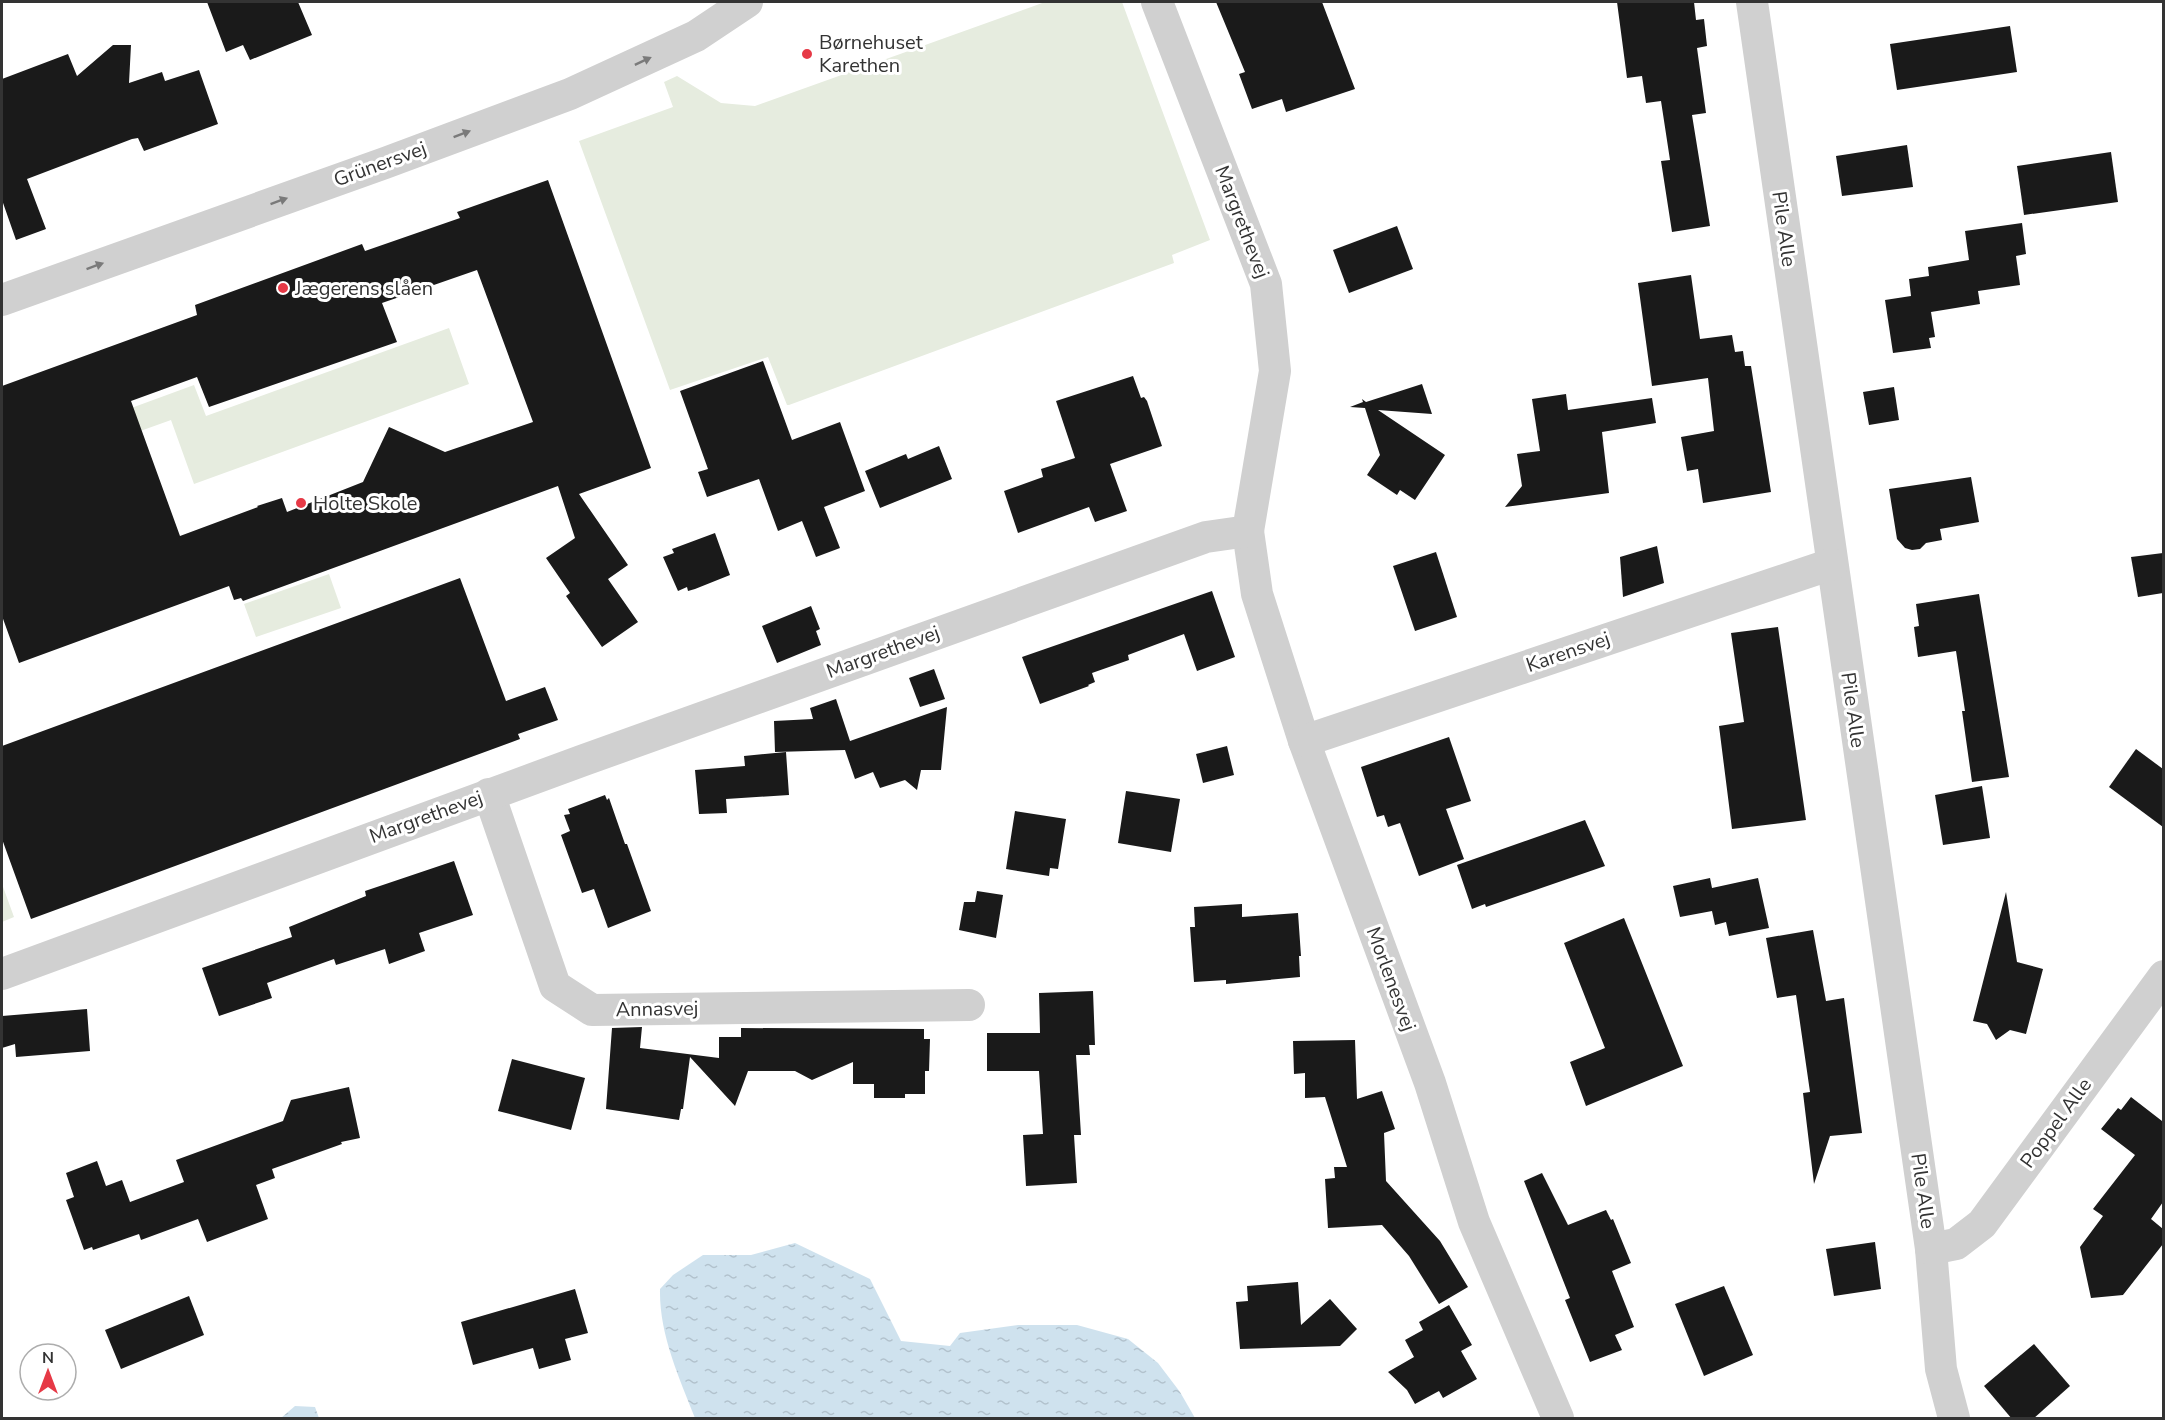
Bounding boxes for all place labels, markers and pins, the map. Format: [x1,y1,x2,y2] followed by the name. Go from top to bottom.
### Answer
[819,29,924,79] place label: Børnehuset Karethen
[800,47,814,61] marker: Børnehuset Karethen
[294,275,433,302] place label: Jægerens slåen
[276,281,290,295] marker: Jægerens slåen
[313,490,417,517] place label: Holte Skole
[294,496,308,510] marker: Holte Skole

